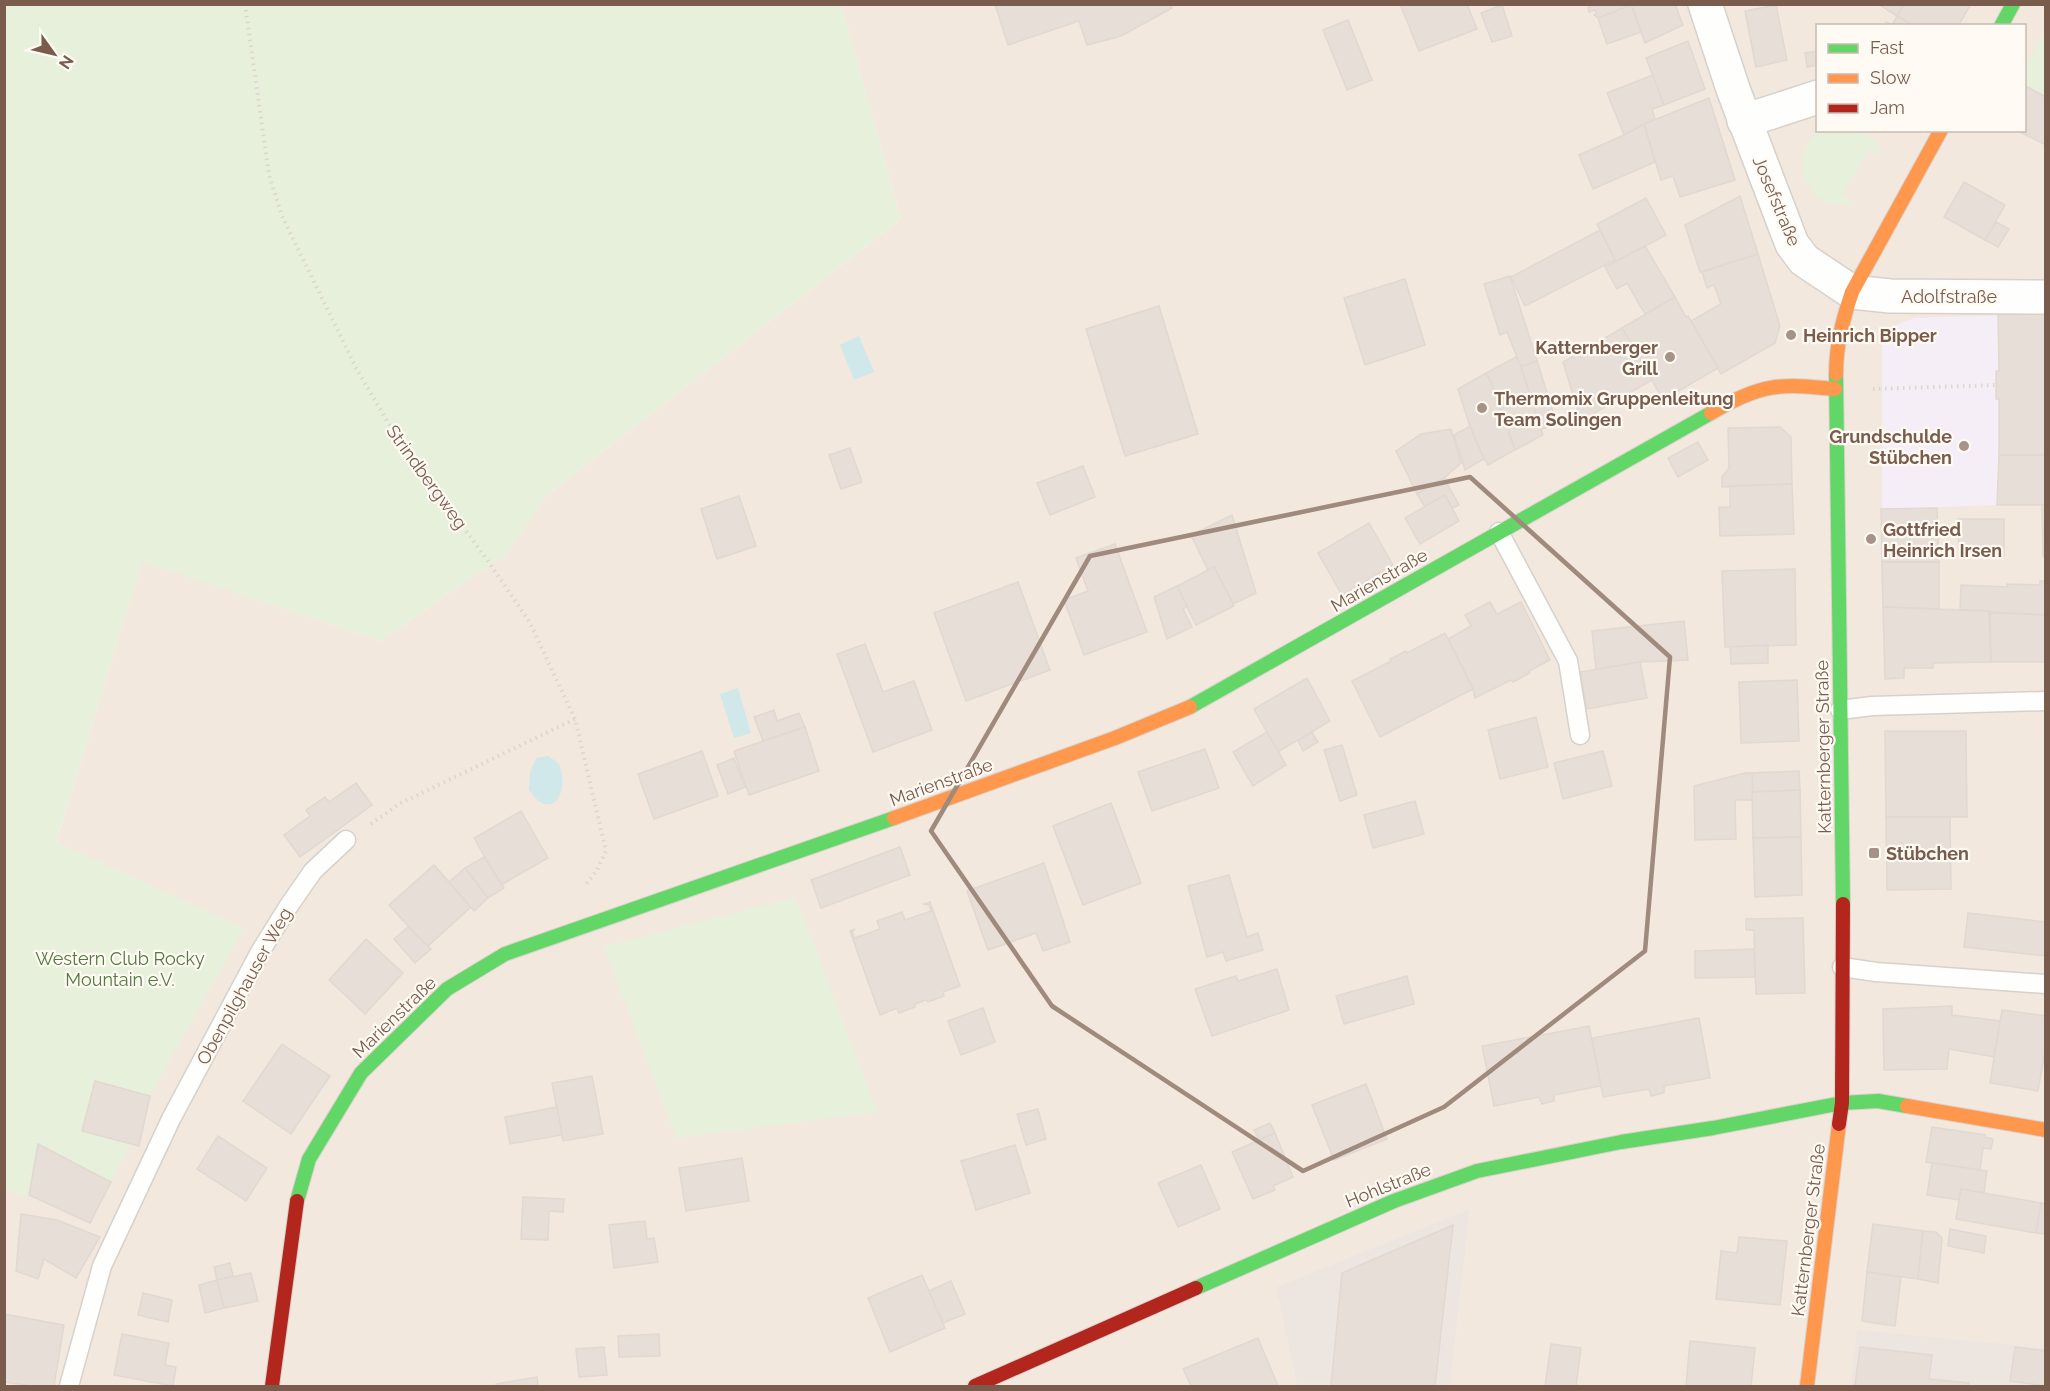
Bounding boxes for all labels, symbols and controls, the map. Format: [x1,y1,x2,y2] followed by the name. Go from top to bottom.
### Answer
[24,24,84,84] north arrow
[1816,24,2026,132] legend
[1870,37,1904,58] text: Fast
[55,52,77,72] text: N
[1870,67,1911,88] text: Slow
[1870,97,1905,118] text: Jam
[1749,153,1806,250] street label: Josefstraße
[1901,286,1997,307] street label: Adolfstraße
[1803,325,1937,346] place label: Heinrich Bipper
[1784,328,1798,342] marker: Heinrich Bipper
[1535,337,1658,379] place label: Katternberger Grill
[1663,350,1677,364] marker: Katternberger Grill
[1494,388,1734,430] place label: Thermomix Gruppenleitung Team Solingen
[1475,401,1489,415] marker: Thermomix Gruppenleitung Team Solingen
[382,421,472,533] street label: Strindbergweg
[1829,426,1952,468] place label: Grundschulde Stübchen
[1957,439,1971,453] marker: Grundschulde Stübchen
[1883,519,2002,561] place label: Gottfried Heinrich Irsen
[1864,532,1878,546] marker: Gottfried Heinrich Irsen
[1327,544,1431,616] street label: Marienstraße
[1811,659,1835,834] street label: Katternberger Straße
[887,753,996,810] street label: Marienstraße
[1886,843,1969,864] place label: Stübchen
[1867,846,1881,860] marker: Stübchen
[192,904,296,1068] street label: Obenpilghauser Weg
[35,948,205,990] park label: Western Club Rocky Mountain e.V.
[348,972,440,1062] street label: Marienstraße
[1787,1142,1829,1318] street label: Katternberger Straße
[1342,1158,1434,1212] street label: Hohlstraße

